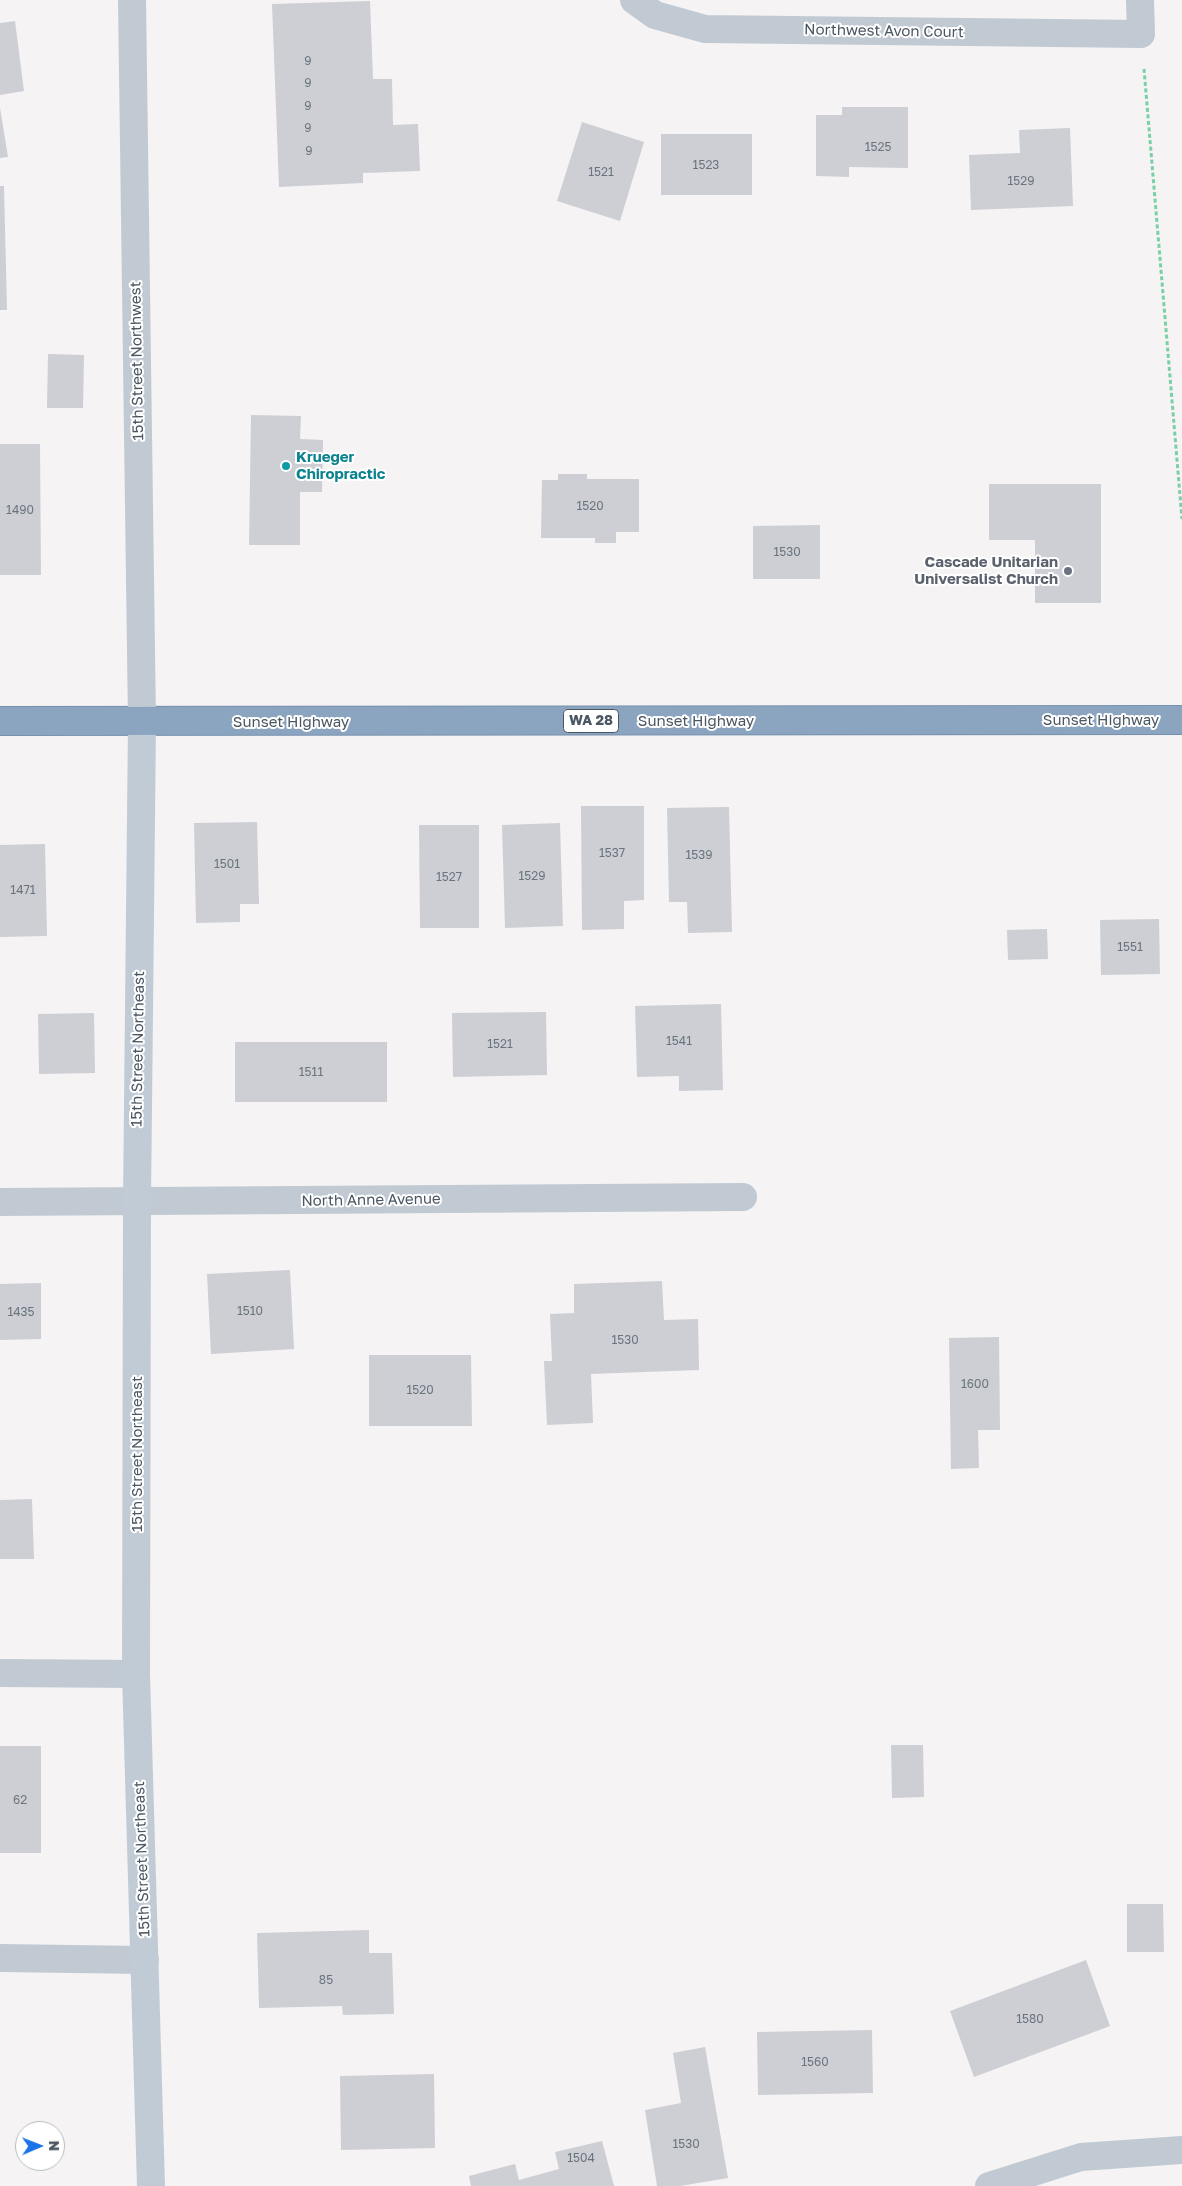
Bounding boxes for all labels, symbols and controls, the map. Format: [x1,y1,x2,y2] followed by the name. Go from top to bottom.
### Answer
[804,21,964,41] street label: Northwest Avon Court
[304,54,312,68] house number: 9
[304,76,312,90] house number: 9
[304,99,312,113] house number: 9
[304,121,312,135] house number: 9
[865,140,891,154] house number: 1525
[305,144,313,158] house number: 9
[693,158,719,172] house number: 1523
[588,165,614,179] house number: 1521
[1008,174,1034,188] house number: 1529
[127,281,147,441] street label: 15th Street Northwest
[296,448,385,483] place label: Krueger Chiropractic
[280,460,292,472] marker: Krueger Chiropractic
[576,499,604,513] house number: 1520
[6,503,34,517] house number: 1490
[773,545,801,559] house number: 1530
[914,553,1058,588] place label: Cascade Unitarian Universalist Church
[1062,565,1074,577] marker: Cascade Unitarian Universalist Church
[564,709,618,732] road number: WA 28
[1043,711,1159,729] street label: Sunset Highway
[638,712,754,730] street label: Sunset Highway
[233,713,349,731] street label: Sunset Highway
[599,846,625,860] house number: 1537
[685,848,713,862] house number: 1539
[214,857,240,871] house number: 1501
[519,869,545,883] house number: 1529
[436,870,462,884] house number: 1527
[10,883,36,897] house number: 1471
[1117,940,1143,954] house number: 1551
[128,971,148,1127] street label: 15th Street Northeast
[666,1034,692,1048] house number: 1541
[487,1037,513,1051] house number: 1521
[299,1065,323,1079] house number: 1511
[301,1190,441,1210] street label: North Anne Avenue
[237,1304,263,1318] house number: 1510
[7,1305,35,1319] house number: 1435
[611,1333,639,1347] house number: 1530
[128,1376,146,1532] street label: 15th Street Northeast
[961,1377,989,1391] house number: 1600
[406,1383,434,1397] house number: 1520
[130,1781,154,1937] street label: 15th Street Northeast
[13,1793,27,1807] house number: 62
[319,1973,333,1987] house number: 85
[1016,2012,1044,2026] house number: 1580
[801,2055,829,2069] house number: 1560
[15,2121,65,2171] north arrow
[672,2137,700,2151] house number: 1530
[46,2140,63,2151] text: N
[567,2151,595,2165] house number: 1504

